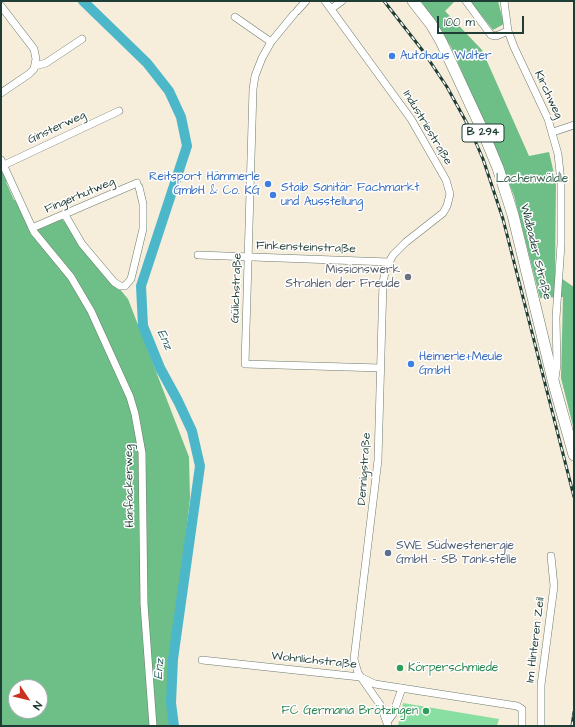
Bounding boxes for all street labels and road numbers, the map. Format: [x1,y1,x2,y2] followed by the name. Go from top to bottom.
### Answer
[531,69,565,121] street label: Kirchweg
[399,88,455,168] street label: Industriestraße
[26,108,88,148] street label: Ginsterweg
[462,124,504,142] road number: B 294
[43,175,117,217] street label: Fingerhutweg
[516,203,554,301] street label: Wildbader Straße
[256,239,356,257] street label: Finkensteinstraße
[229,253,245,323] street label: Gülichstraße
[355,432,375,506] street label: Dennigstraße
[122,444,138,528] street label: Hanfackerweg
[524,596,548,684] street label: Im Hinteren Zeil
[271,649,357,673] street label: Wohnlichstraße

